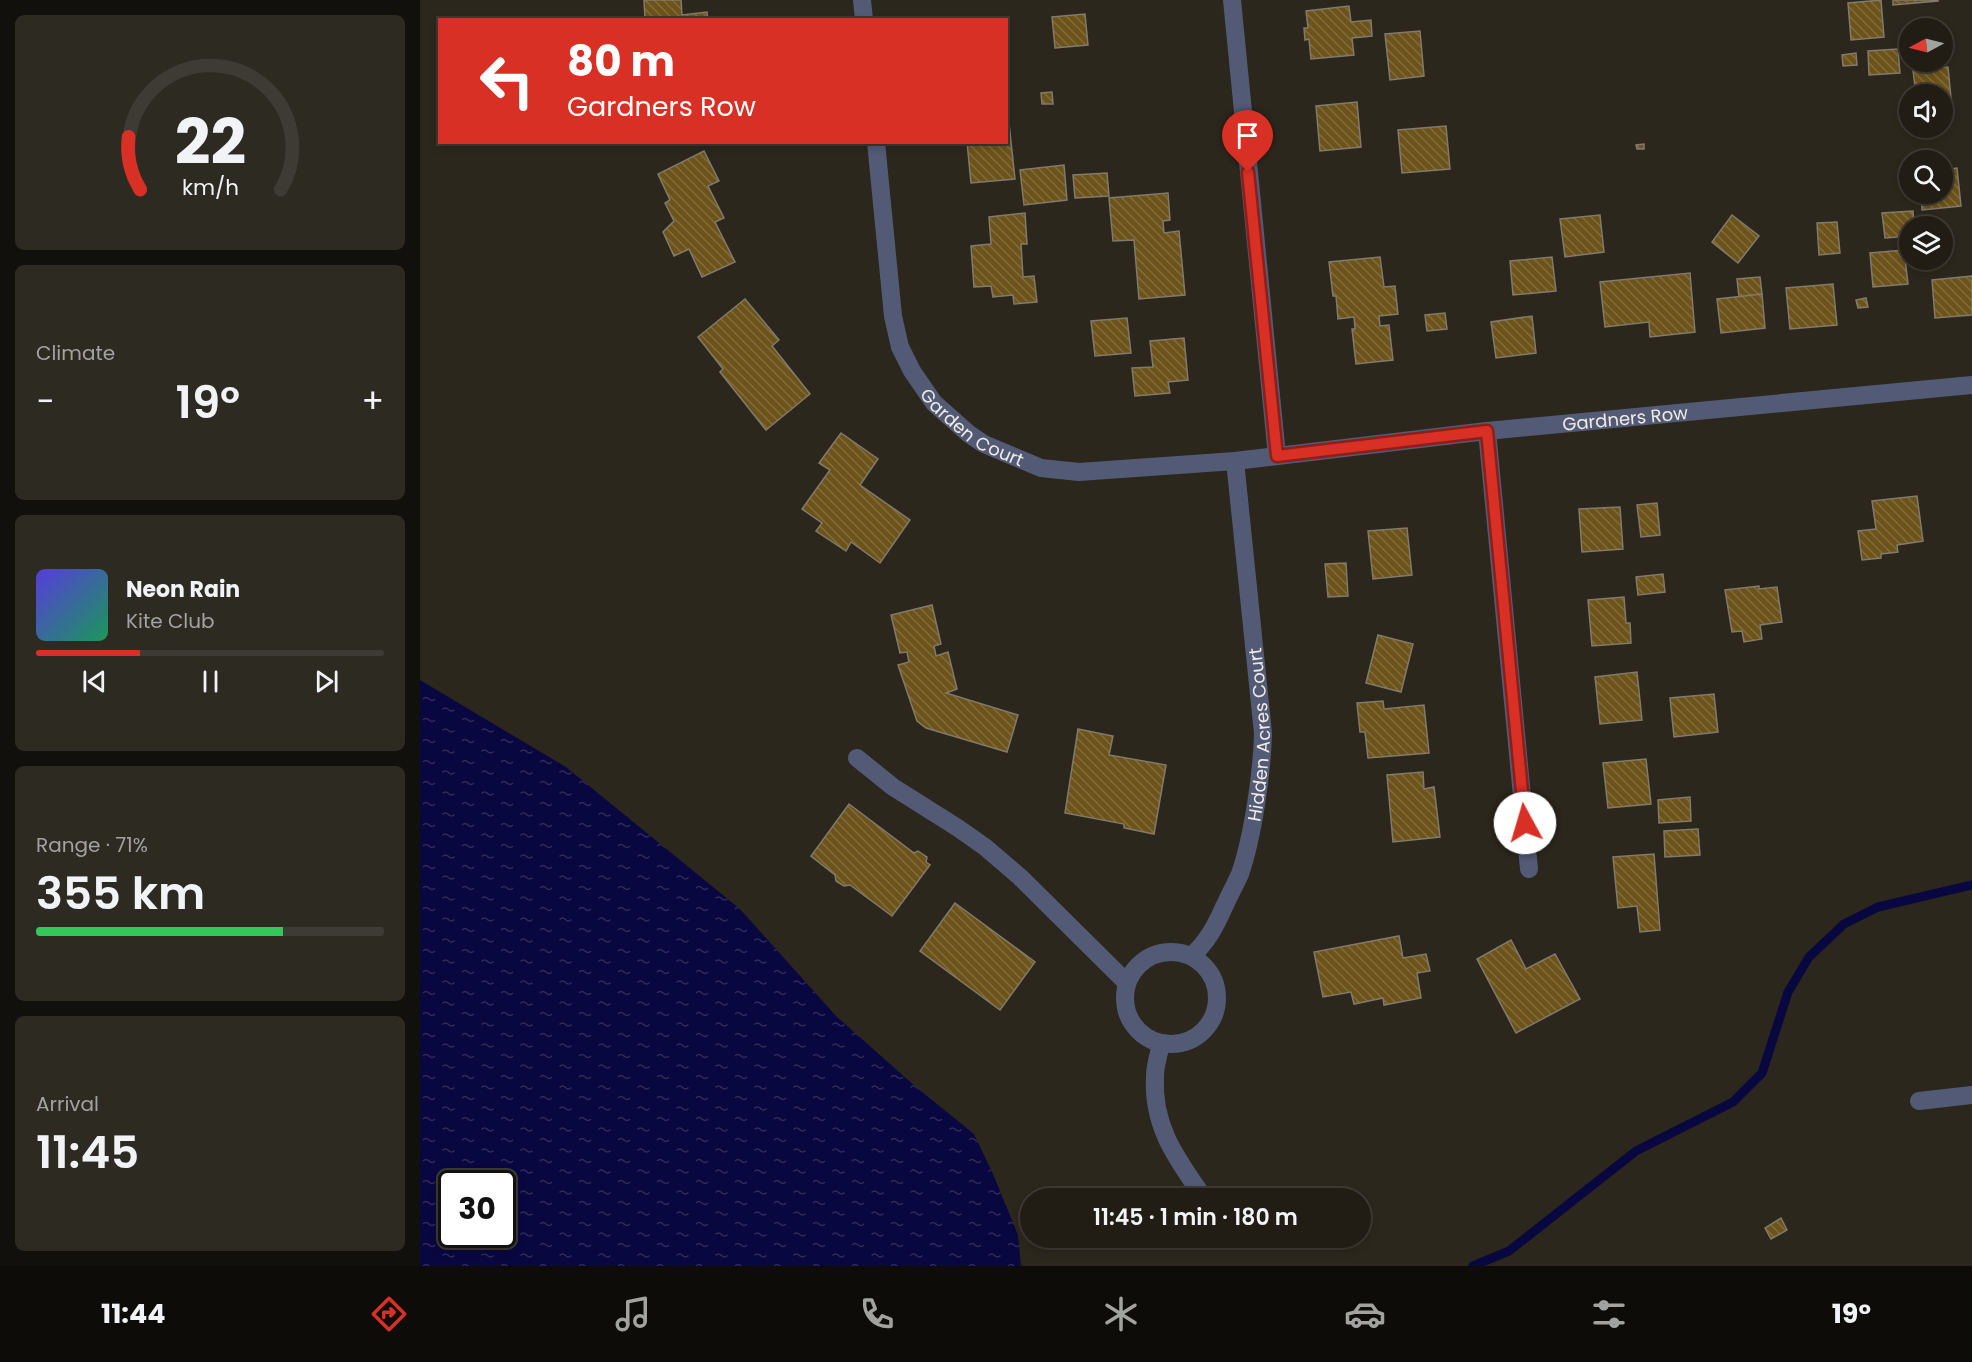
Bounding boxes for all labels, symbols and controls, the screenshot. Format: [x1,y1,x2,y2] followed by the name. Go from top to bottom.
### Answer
[1899,18,1953,72] north arrow
[1899,18,1953,270] map controls
[567,32,675,91] text: 80 m
[468,42,546,120] icon: left
[1899,84,1953,138] button: sound
[567,88,756,125] text: Gardners Row
[174,98,246,186] text: 22
[1222,110,1273,172] pin
[1231,119,1264,152] icon: arrive
[1899,150,1953,204] button: search
[181,172,239,203] text: km/h
[1899,216,1953,270] button: layers
[36,339,115,367] text: Climate
[176,371,240,434] text: 19°
[36,378,54,425] text: −
[361,378,384,425] text: +
[915,383,1028,472] street label: Garden Court
[1561,399,1689,436] street label: Gardners Row
[126,574,240,605] text: Neon Rain
[126,607,215,635] text: Kite Club
[1241,647,1276,823] street label: Hidden Acres Court
[78,665,111,698] icon: previous
[194,665,227,698] icon: pause
[310,665,343,698] icon: next
[1493,791,1557,855] position arrow
[36,831,148,859] text: Range · 71%
[36,862,205,925] text: 355 km
[36,1090,99,1118] text: Arrival
[36,1121,139,1184] text: 11:45
[438,1170,516,1248] speed limit sign: 30
[1093,1202,1298,1233] text: 11:45 · 1 min · 180 m
[368,1293,410,1335] icon: directions
[612,1293,654,1335] icon: music
[856,1293,898,1335] icon: phone
[1100,1293,1142,1335] icon: climate
[1344,1293,1386,1335] icon: car
[1588,1293,1630,1335] icon: filters
[101,1295,166,1332] text: 11:44
[1832,1295,1871,1332] text: 19°

